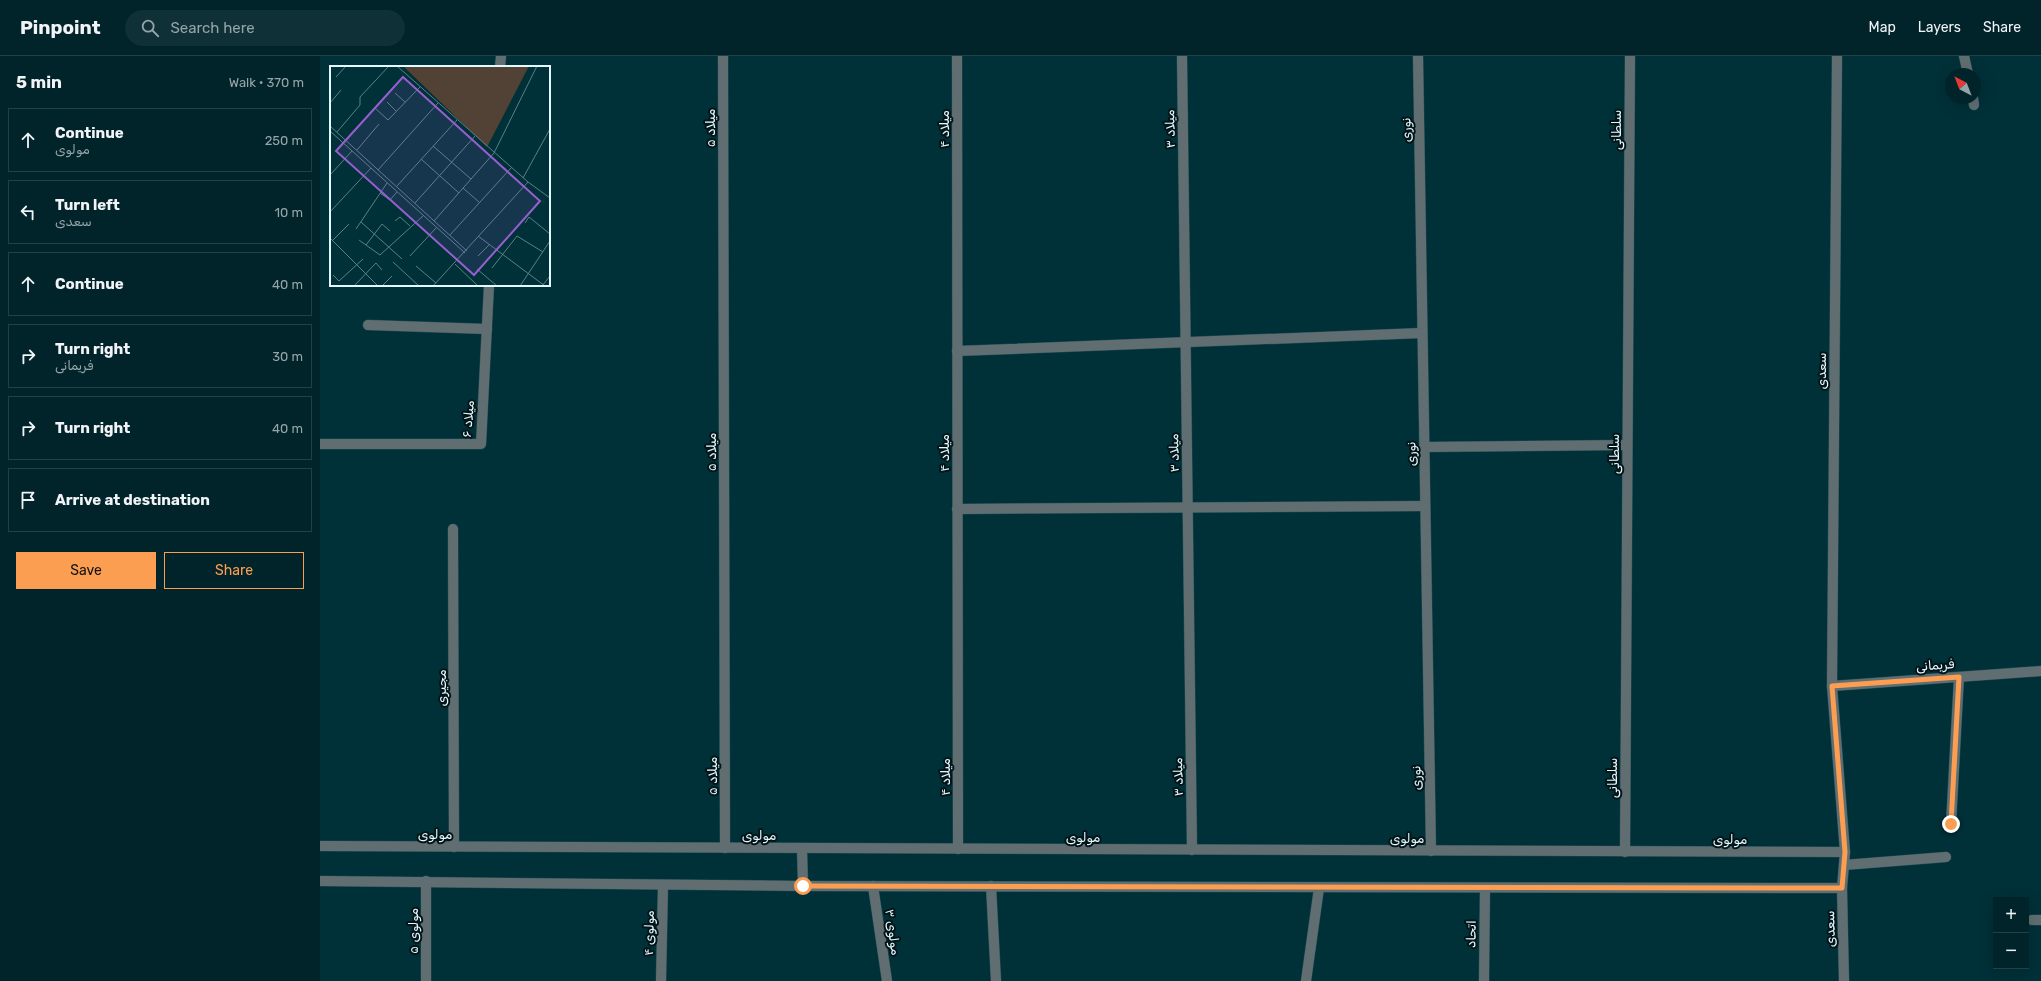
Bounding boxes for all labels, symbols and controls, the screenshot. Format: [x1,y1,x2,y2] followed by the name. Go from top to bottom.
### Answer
[125,10,405,46] search box
[20,16,101,39] text: Pinpoint
[139,17,161,39] icon: search
[171,19,255,37] text: Search here
[1869,19,1896,36] text: Map
[1918,19,1961,36] text: Layers
[1983,19,2021,36] text: Share
[330,66,550,286] inset map
[1945,68,1981,104] north arrow
[16,72,62,92] text: 5 min
[229,75,304,90] text: Walk · 370 m
[703,109,718,147] street label: میلاد ۵
[937,110,952,148] street label: میلاد ۴
[1162,110,1178,148] street label: میلاد ۳
[1609,110,1625,150] street label: سلطانی
[1398,117,1415,143] street label: نوری
[55,124,124,142] text: Continue
[17,129,39,151] icon: ahead
[265,133,303,148] text: 250 m
[55,142,90,157] text: مولوی
[55,196,120,214] text: Turn left
[17,201,39,223] icon: left
[274,205,303,220] text: 10 m
[55,214,92,229] text: سعدی
[17,273,39,295] icon: ahead
[55,275,124,293] text: Continue
[272,277,303,292] text: 40 m
[55,340,130,358] text: Turn right
[17,345,39,367] icon: right
[272,349,303,364] text: 30 m
[1814,353,1829,389] street label: سعدی
[55,358,93,373] text: فریمانی
[459,400,477,438] street label: میلاد ۶
[17,417,39,439] icon: right
[55,419,130,437] text: Turn right
[272,421,303,436] text: 40 m
[704,433,719,471] street label: میلاد ۵
[937,434,952,472] street label: میلاد ۴
[1166,434,1182,472] street label: میلاد ۳
[1607,434,1623,474] street label: سلطانی
[1403,441,1420,467] street label: نوری
[17,489,39,511] icon: arrive
[55,491,210,509] text: Arrive at destination
[16,552,156,589] button: Save
[164,552,304,589] button: Share
[1915,656,1955,675] street label: فریمانی
[434,670,450,706] street label: مجیری
[705,757,720,795] street label: میلاد ۵
[938,758,953,796] street label: میلاد ۴
[1170,758,1186,796] street label: میلاد ۳
[1605,758,1621,798] street label: سلطانی
[1408,765,1425,791] street label: نوری
[1942,815,1960,833] route end
[418,827,452,843] street label: مولوی
[742,828,776,844] street label: مولوی
[1066,830,1100,846] street label: مولوی
[1390,831,1424,847] street label: مولوی
[1713,832,1747,848] street label: مولوی
[794,877,812,895] route start
[1993,897,2029,969] map controls
[1993,897,2029,933] button: +
[406,908,422,954] street label: مولوی ۵
[881,908,904,956] street label: مولوی ۳
[641,910,658,956] street label: مولوی ۴
[1822,910,1838,948] street label: سعدی
[1463,920,1479,948] street label: اتحاد
[1993,933,2029,969] button: −

